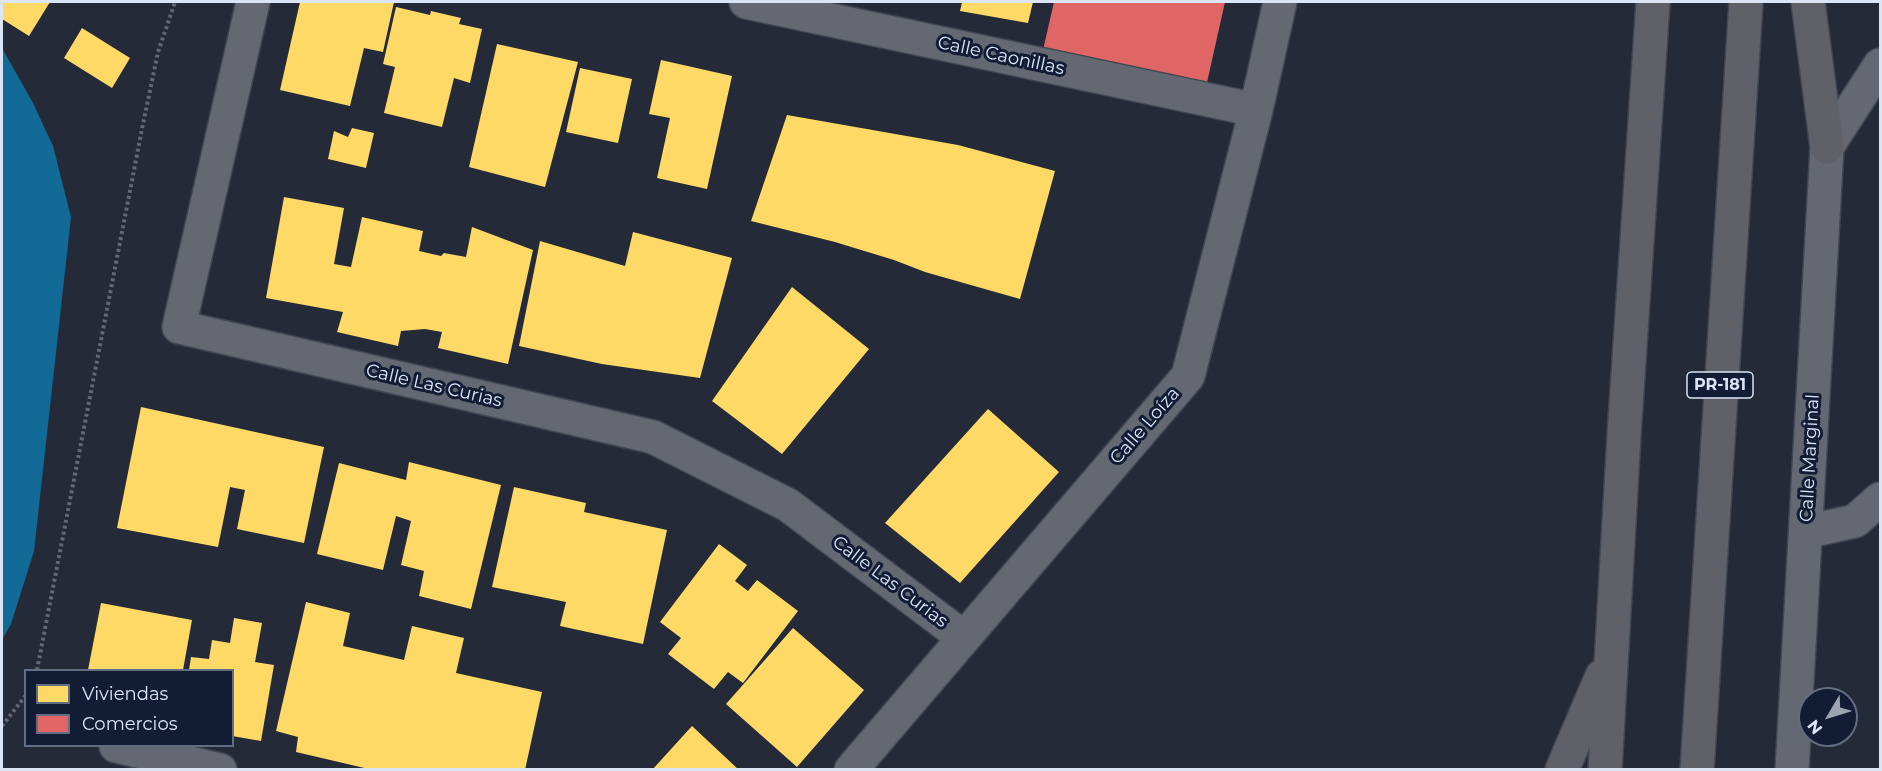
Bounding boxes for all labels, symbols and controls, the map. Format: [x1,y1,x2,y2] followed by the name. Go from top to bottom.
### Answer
[936,32,1066,80] street label: Calle Caonillas
[364,360,504,412] street label: Calle Las Curias
[1687,372,1753,398] road number: PR-181
[1106,383,1184,469] street label: Calle Loíza
[1796,393,1824,523] street label: Calle Marginal
[828,532,952,632] street label: Calle Las Curias
[24,669,234,747] legend
[82,683,168,705] text: Viviendas
[1798,687,1858,747] north arrow
[82,713,178,735] text: Comercios
[1804,716,1826,738] text: N

